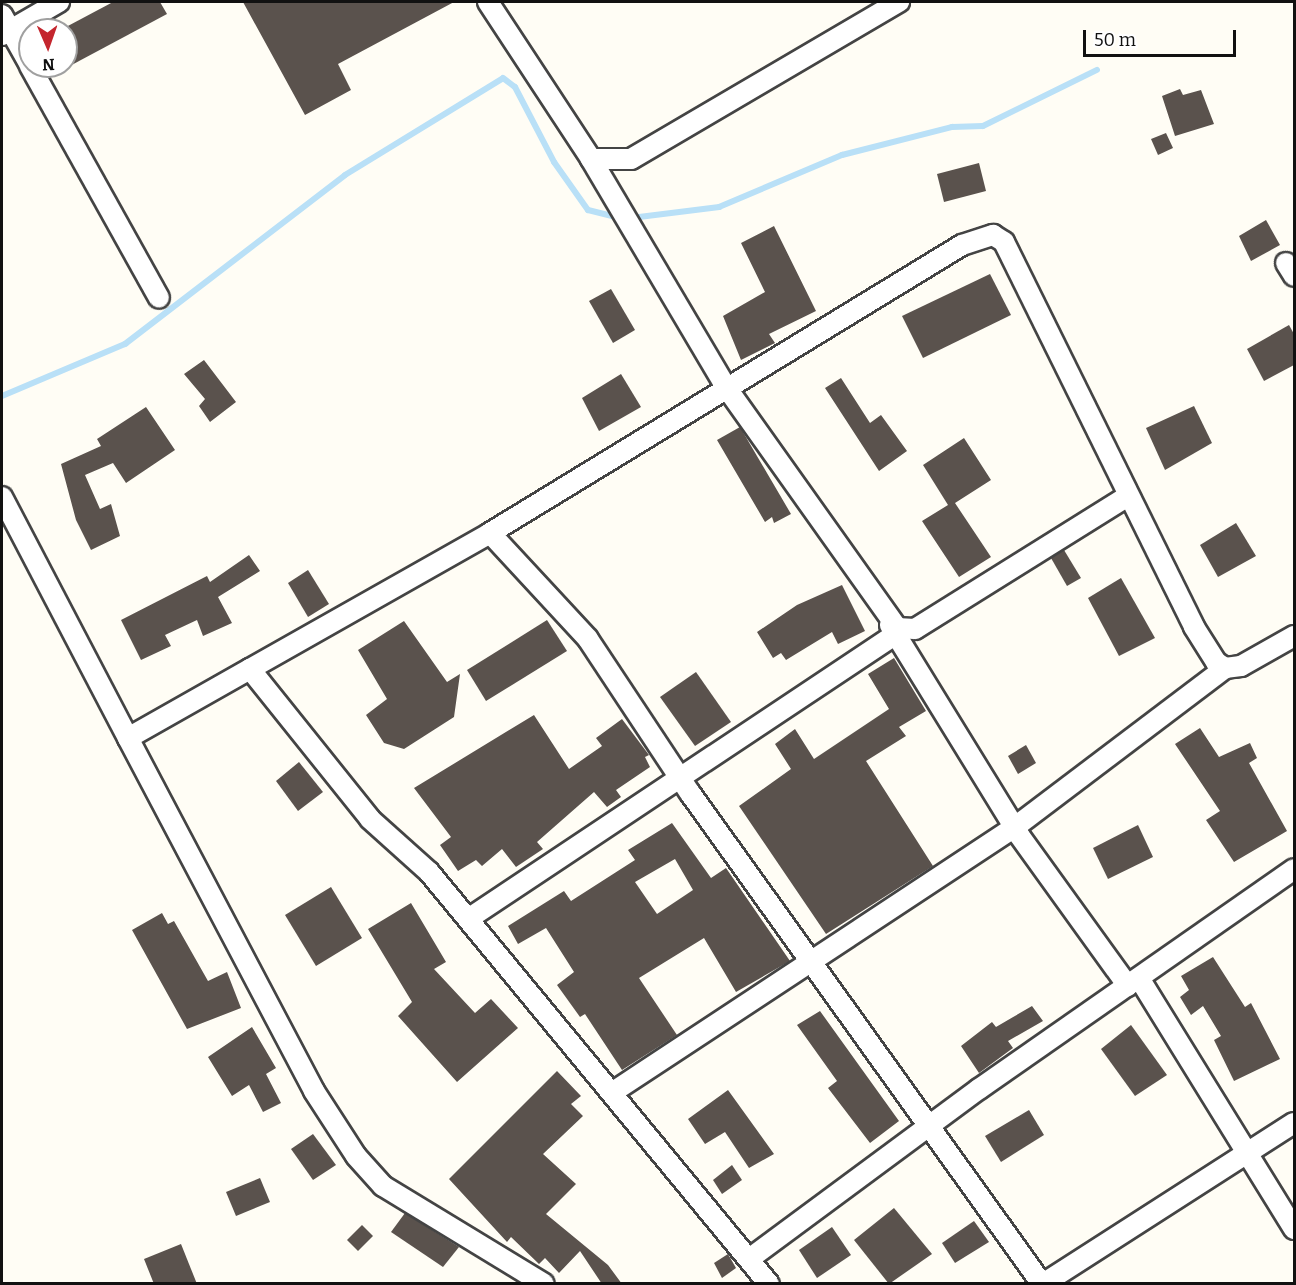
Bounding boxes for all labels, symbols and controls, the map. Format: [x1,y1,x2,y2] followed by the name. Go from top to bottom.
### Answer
[18,18,78,78] north arrow
[1086,18,1239,56] scale bar
[1094,29,1136,51] text: 50 m
[42,55,55,74] text: N

